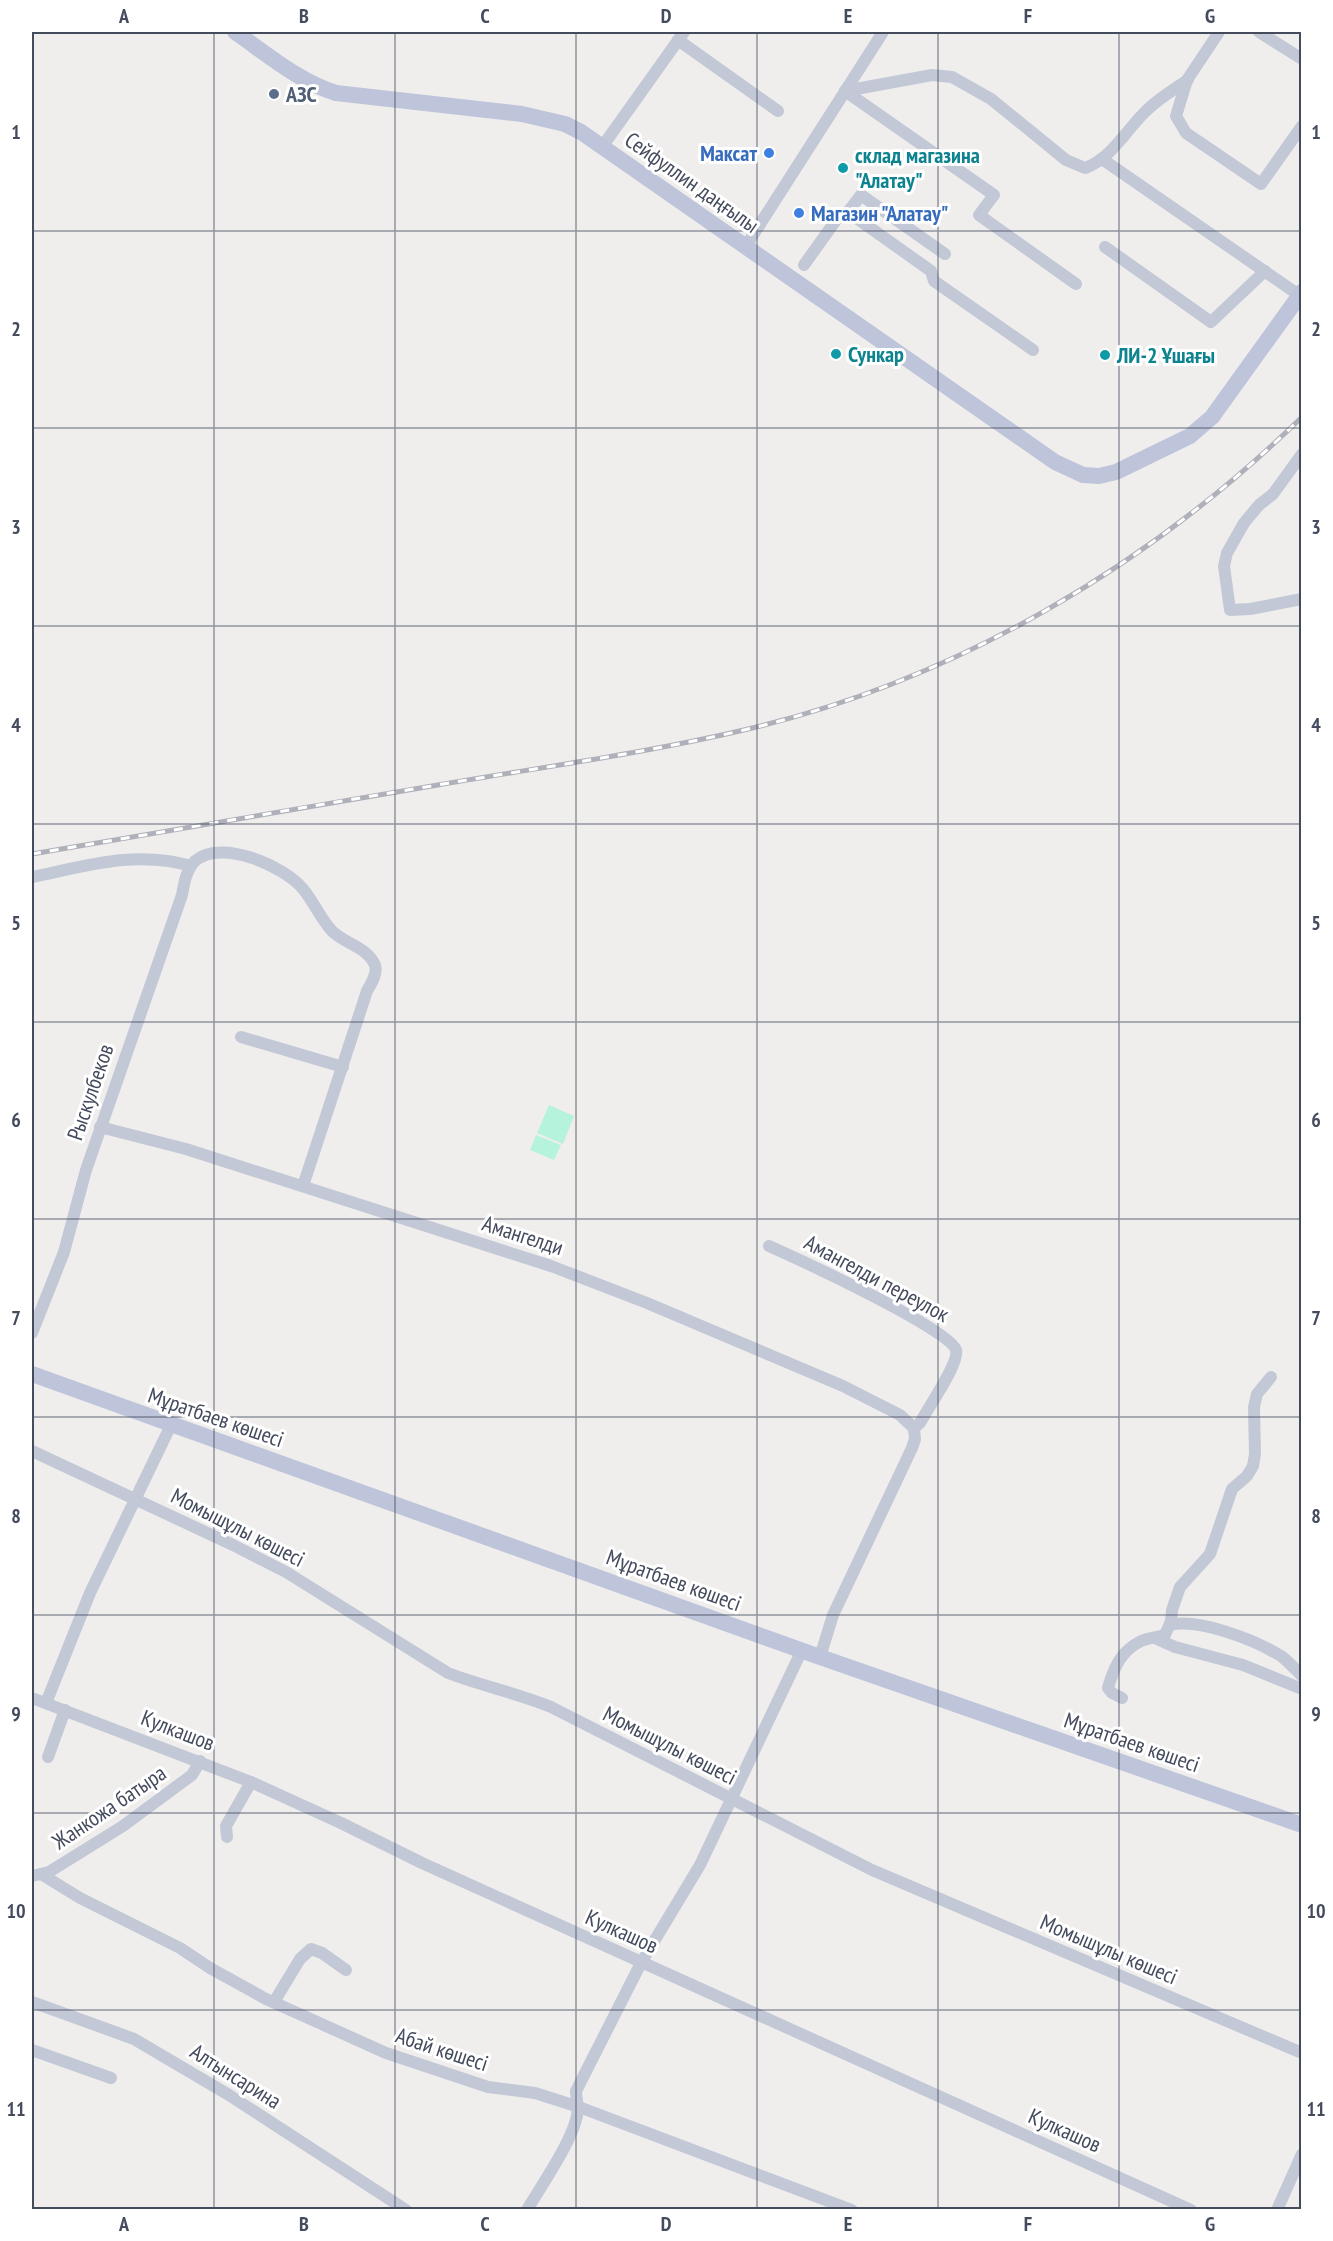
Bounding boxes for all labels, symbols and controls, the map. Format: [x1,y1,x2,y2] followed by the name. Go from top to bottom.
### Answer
[118,3,130,29] text: A
[299,3,309,29] text: B
[480,3,490,29] text: C
[661,3,672,29] text: D
[844,3,852,29] text: E
[1024,3,1032,29] text: F
[1205,3,1215,29] text: G
[285,80,317,108] place label: АЗС
[267,87,281,101] marker: АЗС
[11,119,21,145] text: 1
[1311,119,1321,145] text: 1
[619,125,765,239] street label: Сейфуллин даңғылы
[700,139,757,167] place label: Максат
[855,141,980,194] place label: склад магазина "Алатау"
[762,146,776,160] marker: Максат
[836,161,850,175] marker: склад магазина "Алатау"
[811,199,949,227] place label: Магазин "Алатау"
[792,206,806,220] marker: Магазин "Алатау"
[11,316,21,342] text: 2
[1311,316,1321,342] text: 2
[848,340,904,368] place label: Сункар
[1116,341,1215,369] place label: ЛИ-2 Ұшағы
[829,347,843,361] marker: Сункар
[1098,348,1112,362] marker: ЛИ-2 Ұшағы
[11,514,21,540] text: 3
[1311,514,1321,540] text: 3
[11,712,21,738] text: 4
[1311,712,1321,738] text: 4
[11,910,21,936] text: 5
[1311,910,1321,936] text: 5
[61,1040,120,1144] street label: Рыскулбеков
[11,1107,21,1133] text: 6
[1311,1107,1321,1133] text: 6
[479,1209,567,1261] street label: Амангелди
[800,1228,955,1328] street label: Амангелди переулок
[11,1305,21,1331] text: 7
[1311,1305,1321,1331] text: 7
[145,1381,287,1453] street label: Мұратбаев көшесі
[166,1481,310,1573] street label: Момышұлы көшесі
[11,1503,21,1529] text: 8
[1311,1503,1321,1529] text: 8
[603,1543,745,1617] street label: Мұратбаев көшесі
[598,1699,742,1791] street label: Момышұлы көшесі
[11,1701,21,1727] text: 9
[1311,1701,1321,1727] text: 9
[137,1703,219,1757] street label: Кулкашов
[1061,1706,1203,1778] street label: Мұратбаев көшесі
[46,1759,171,1856] street label: Жанкожа батыра
[6,1898,26,1924] text: 10
[1306,1898,1326,1924] text: 10
[581,1903,663,1959] street label: Кулкашов
[1036,1908,1182,1990] street label: Момышұлы көшесі
[392,2021,492,2077] street label: Абай көшесі
[185,2037,287,2115] street label: Алтынсарина
[6,2096,26,2122] text: 11
[1306,2096,1326,2122] text: 11
[1024,2102,1106,2158] street label: Кулкашов
[118,2211,130,2237] text: A
[299,2211,309,2237] text: B
[480,2211,490,2237] text: C
[661,2211,672,2237] text: D
[844,2211,852,2237] text: E
[1024,2211,1032,2237] text: F
[1205,2211,1215,2237] text: G

